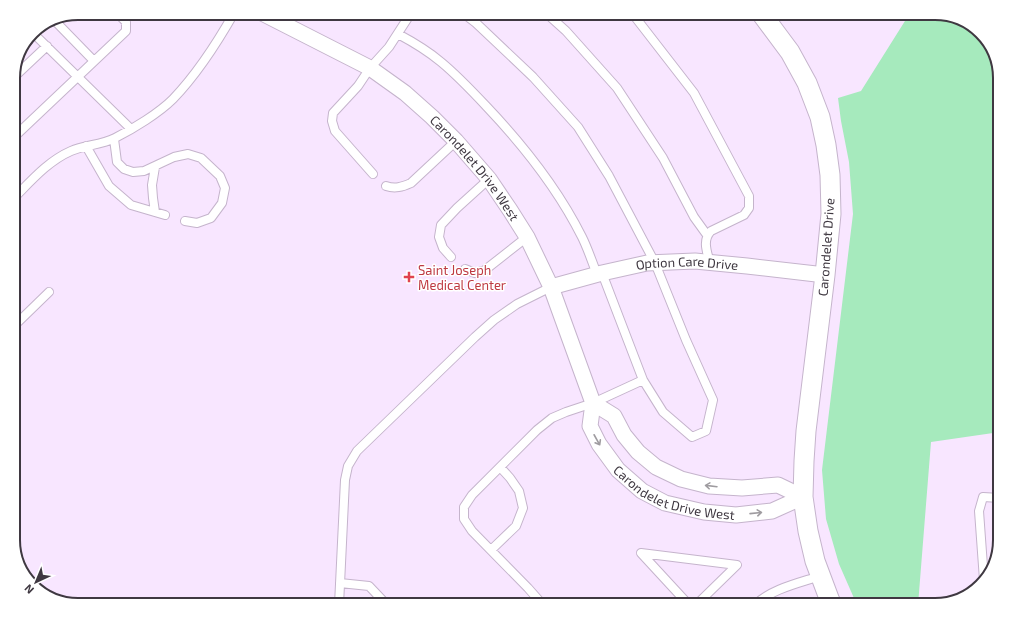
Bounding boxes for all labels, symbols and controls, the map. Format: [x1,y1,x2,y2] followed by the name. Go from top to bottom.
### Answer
[427,112,523,224] street label: Carondelet Drive West
[815,197,837,297] street label: Carondelet Drive
[634,253,739,273] street label: Option Care Drive
[418,262,506,293] place label: Saint Joseph Medical Center
[403,271,415,283] marker: Saint Joseph Medical Center
[594,434,602,446] one-way arrow
[610,462,735,523] street label: Carondelet Drive West
[705,482,718,490] one-way arrow
[749,509,762,516] one-way arrow
[16,562,56,602] north arrow
[21,582,36,597] text: N

